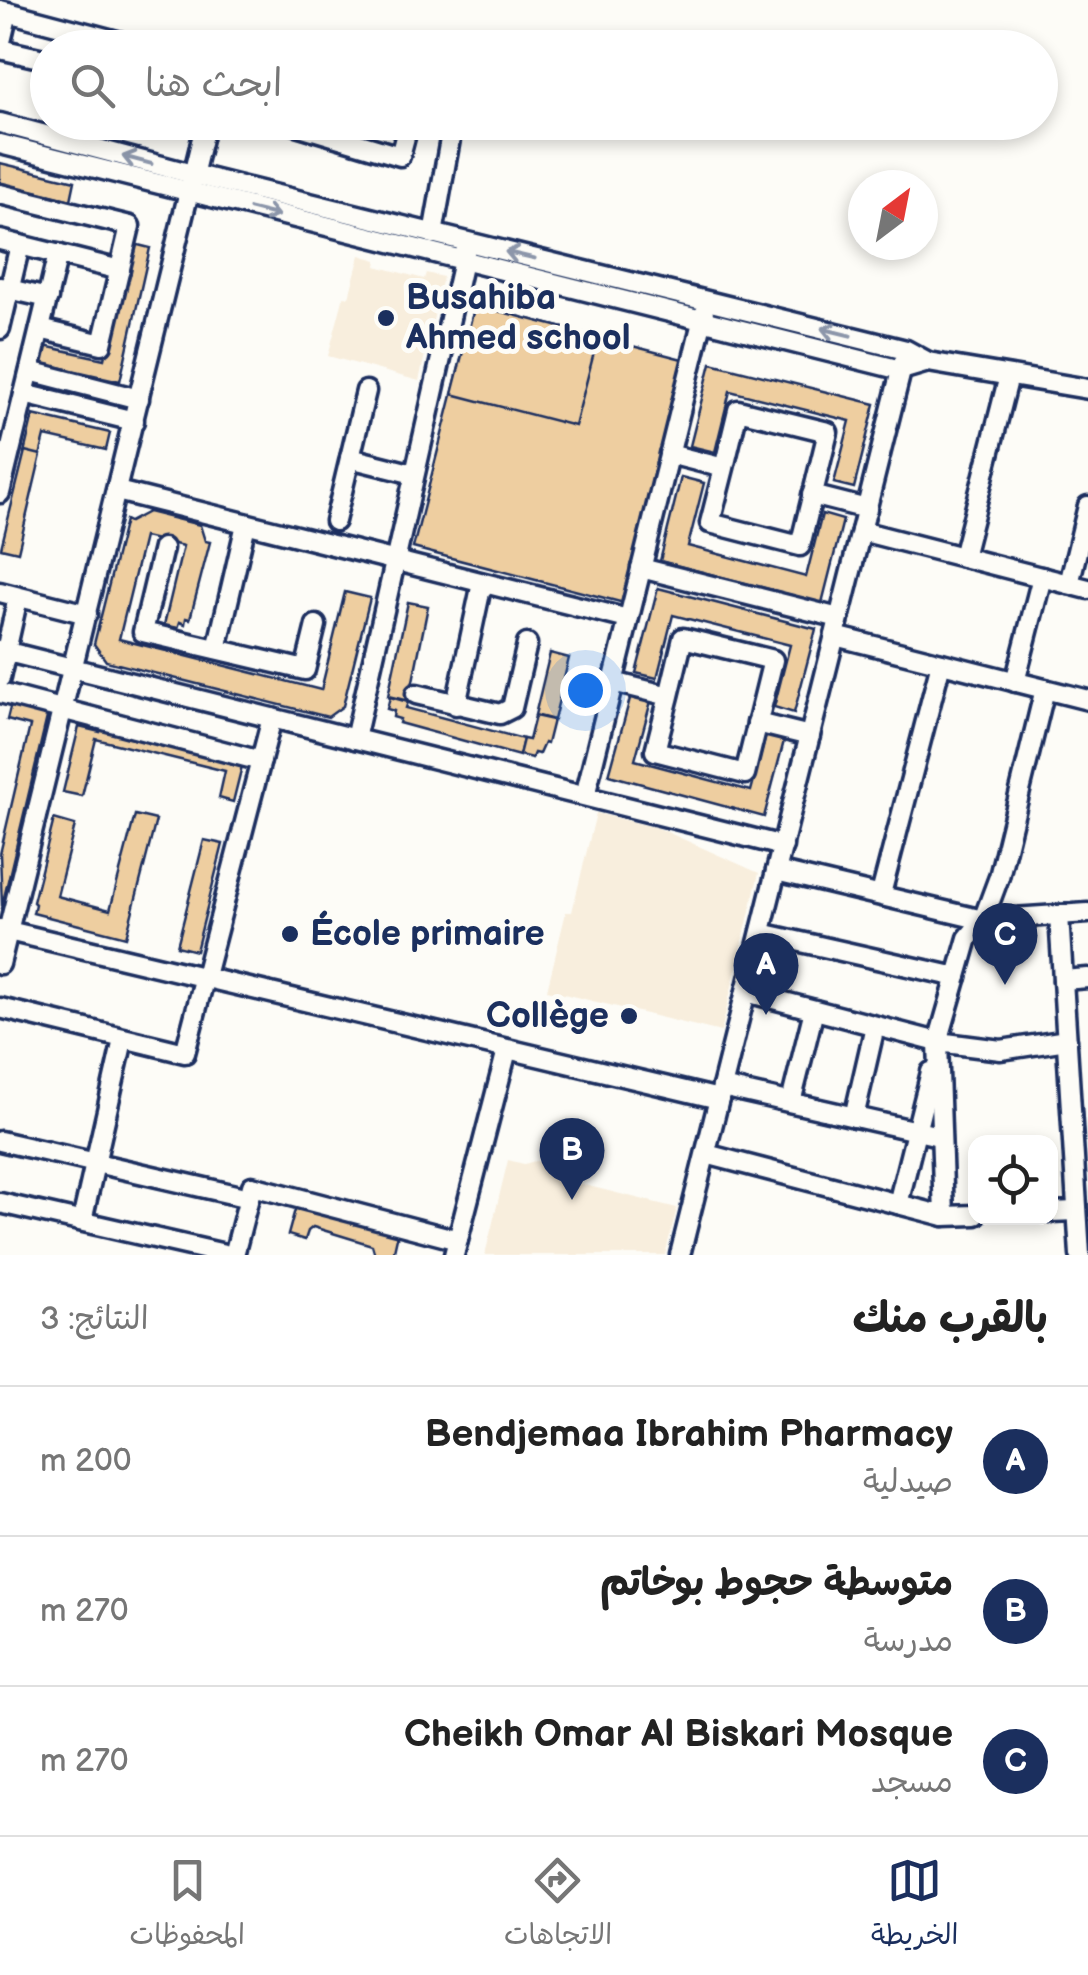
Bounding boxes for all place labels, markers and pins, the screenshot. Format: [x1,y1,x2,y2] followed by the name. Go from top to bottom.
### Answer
[405,277,631,360] place label: Busahiba Ahmed school
[375,307,397,329] marker: Busahiba Ahmed school
[972,902,1038,985] pin: C
[310,910,545,956] place label: École primaire
[279,923,301,945] marker: École primaire
[734,932,798,1015] pin: A
[486,995,609,1038] place label: Collège
[618,1005,640,1027] marker: Collège
[540,1118,604,1200] pin: B

